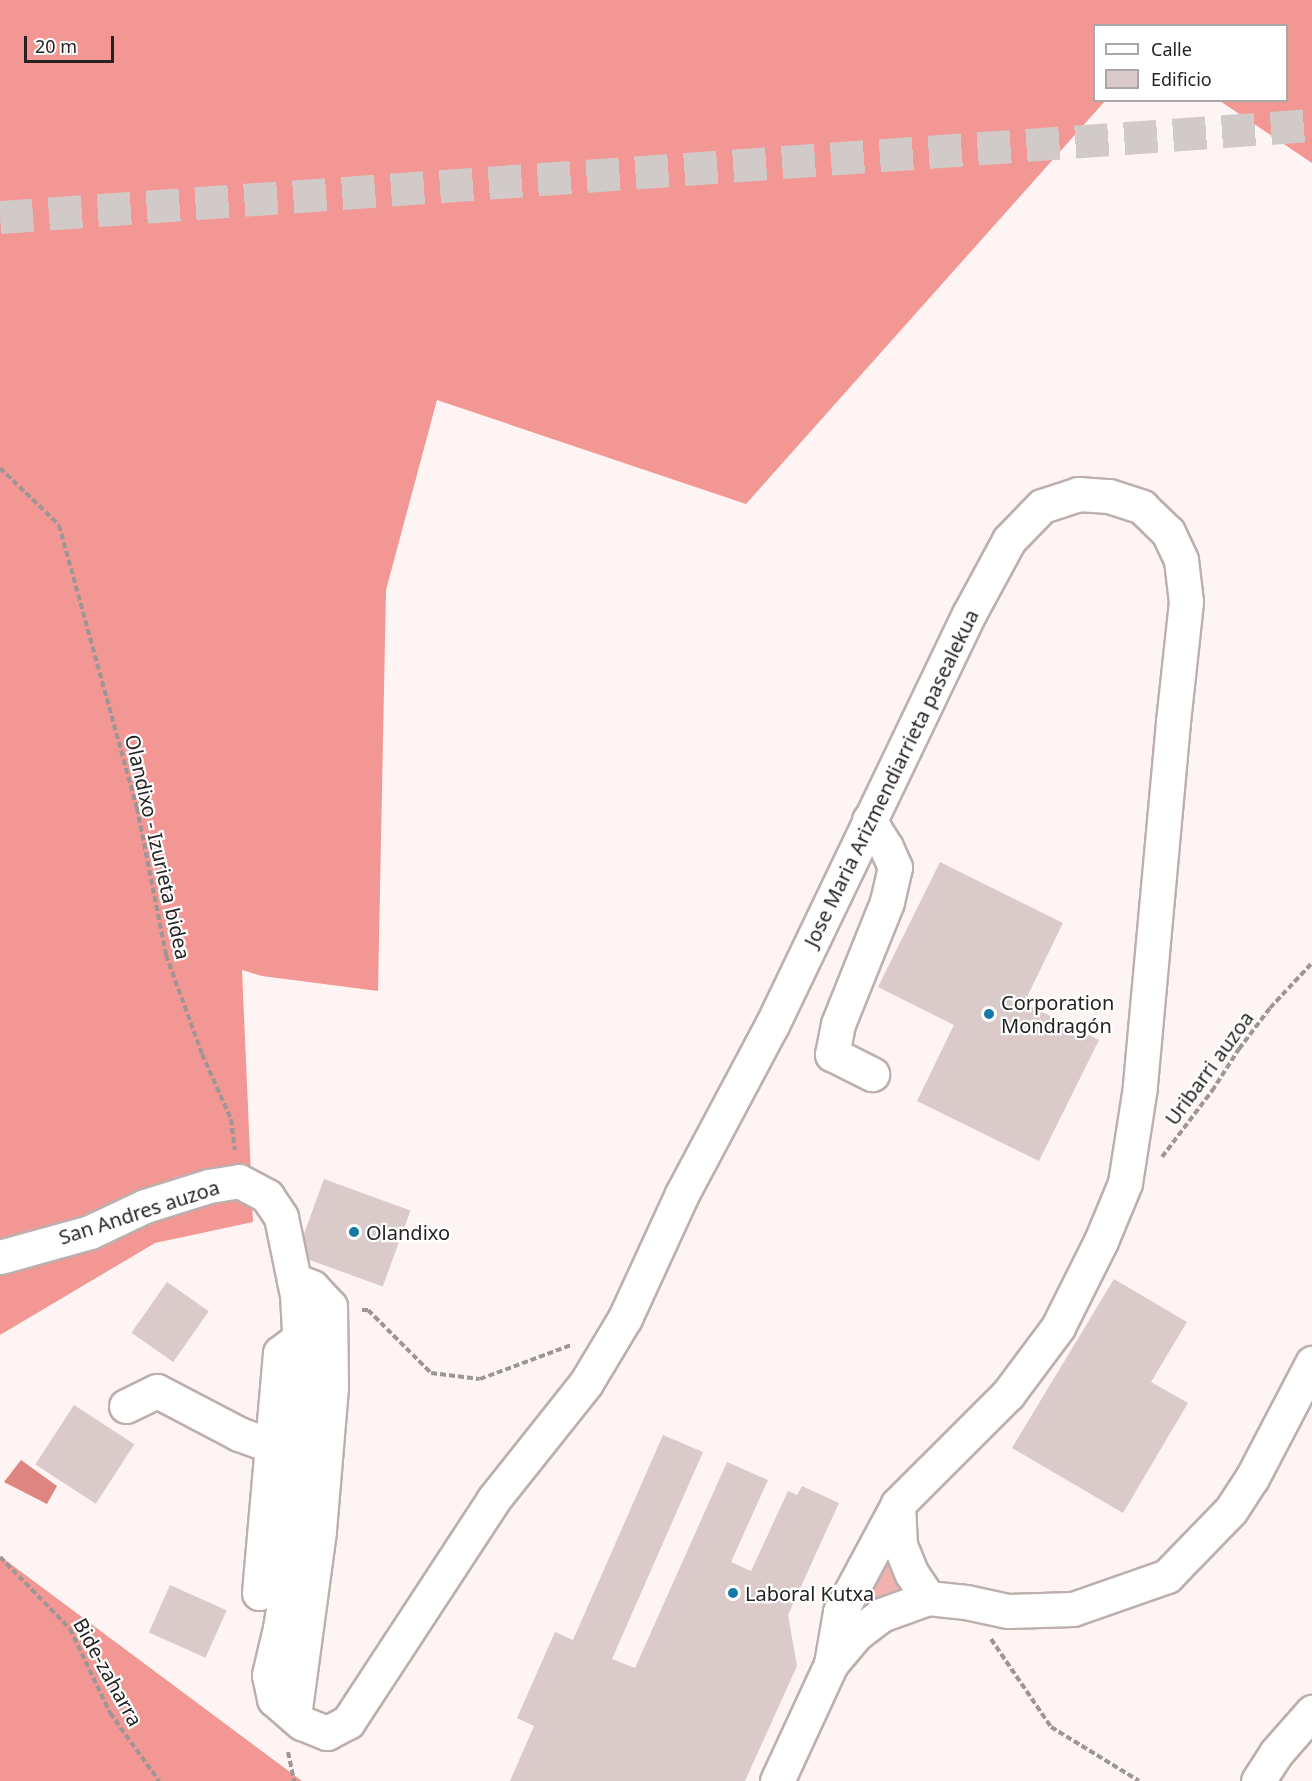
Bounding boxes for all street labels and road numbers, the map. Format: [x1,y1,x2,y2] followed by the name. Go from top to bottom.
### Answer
[799,605,983,951] street label: Jose Maria Arizmendiarrieta pasealekua
[120,732,196,962] street label: Olandixo - Izurieta bidea
[1160,1006,1258,1130] street label: Uribarri auzoa
[56,1175,222,1249] street label: San Andres auzoa
[68,1614,148,1730] street label: Bide-zaharra

